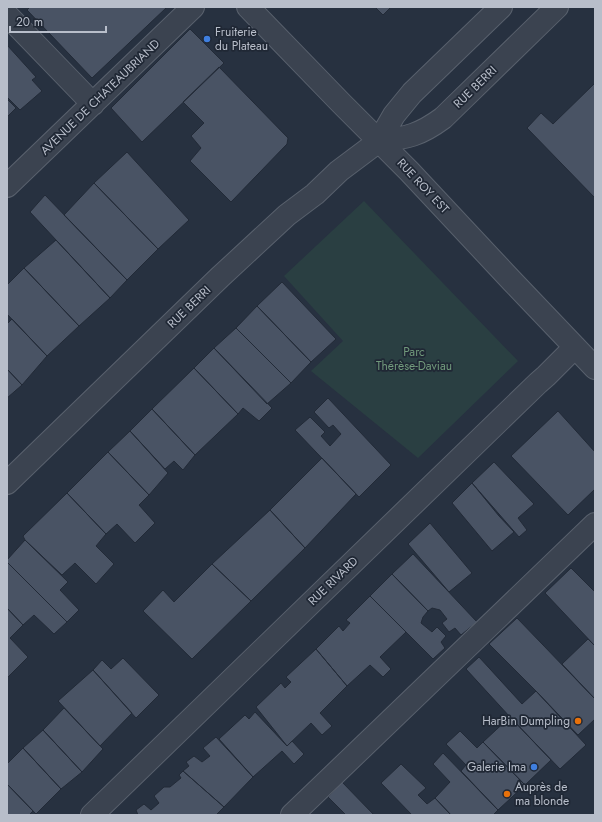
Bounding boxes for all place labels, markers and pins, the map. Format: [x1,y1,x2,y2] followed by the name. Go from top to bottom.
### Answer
[215,23,268,55] place label: Fruiterie du Plateau
[202,34,212,44] marker: Fruiterie du Plateau
[482,712,570,730] place label: HarBin Dumpling
[573,716,583,726] marker: HarBin Dumpling
[467,758,526,776] place label: Galerie Ima
[529,762,539,772] marker: Galerie Ima
[515,778,569,810] place label: Auprès de ma blonde
[502,789,512,799] marker: Auprès de ma blonde

